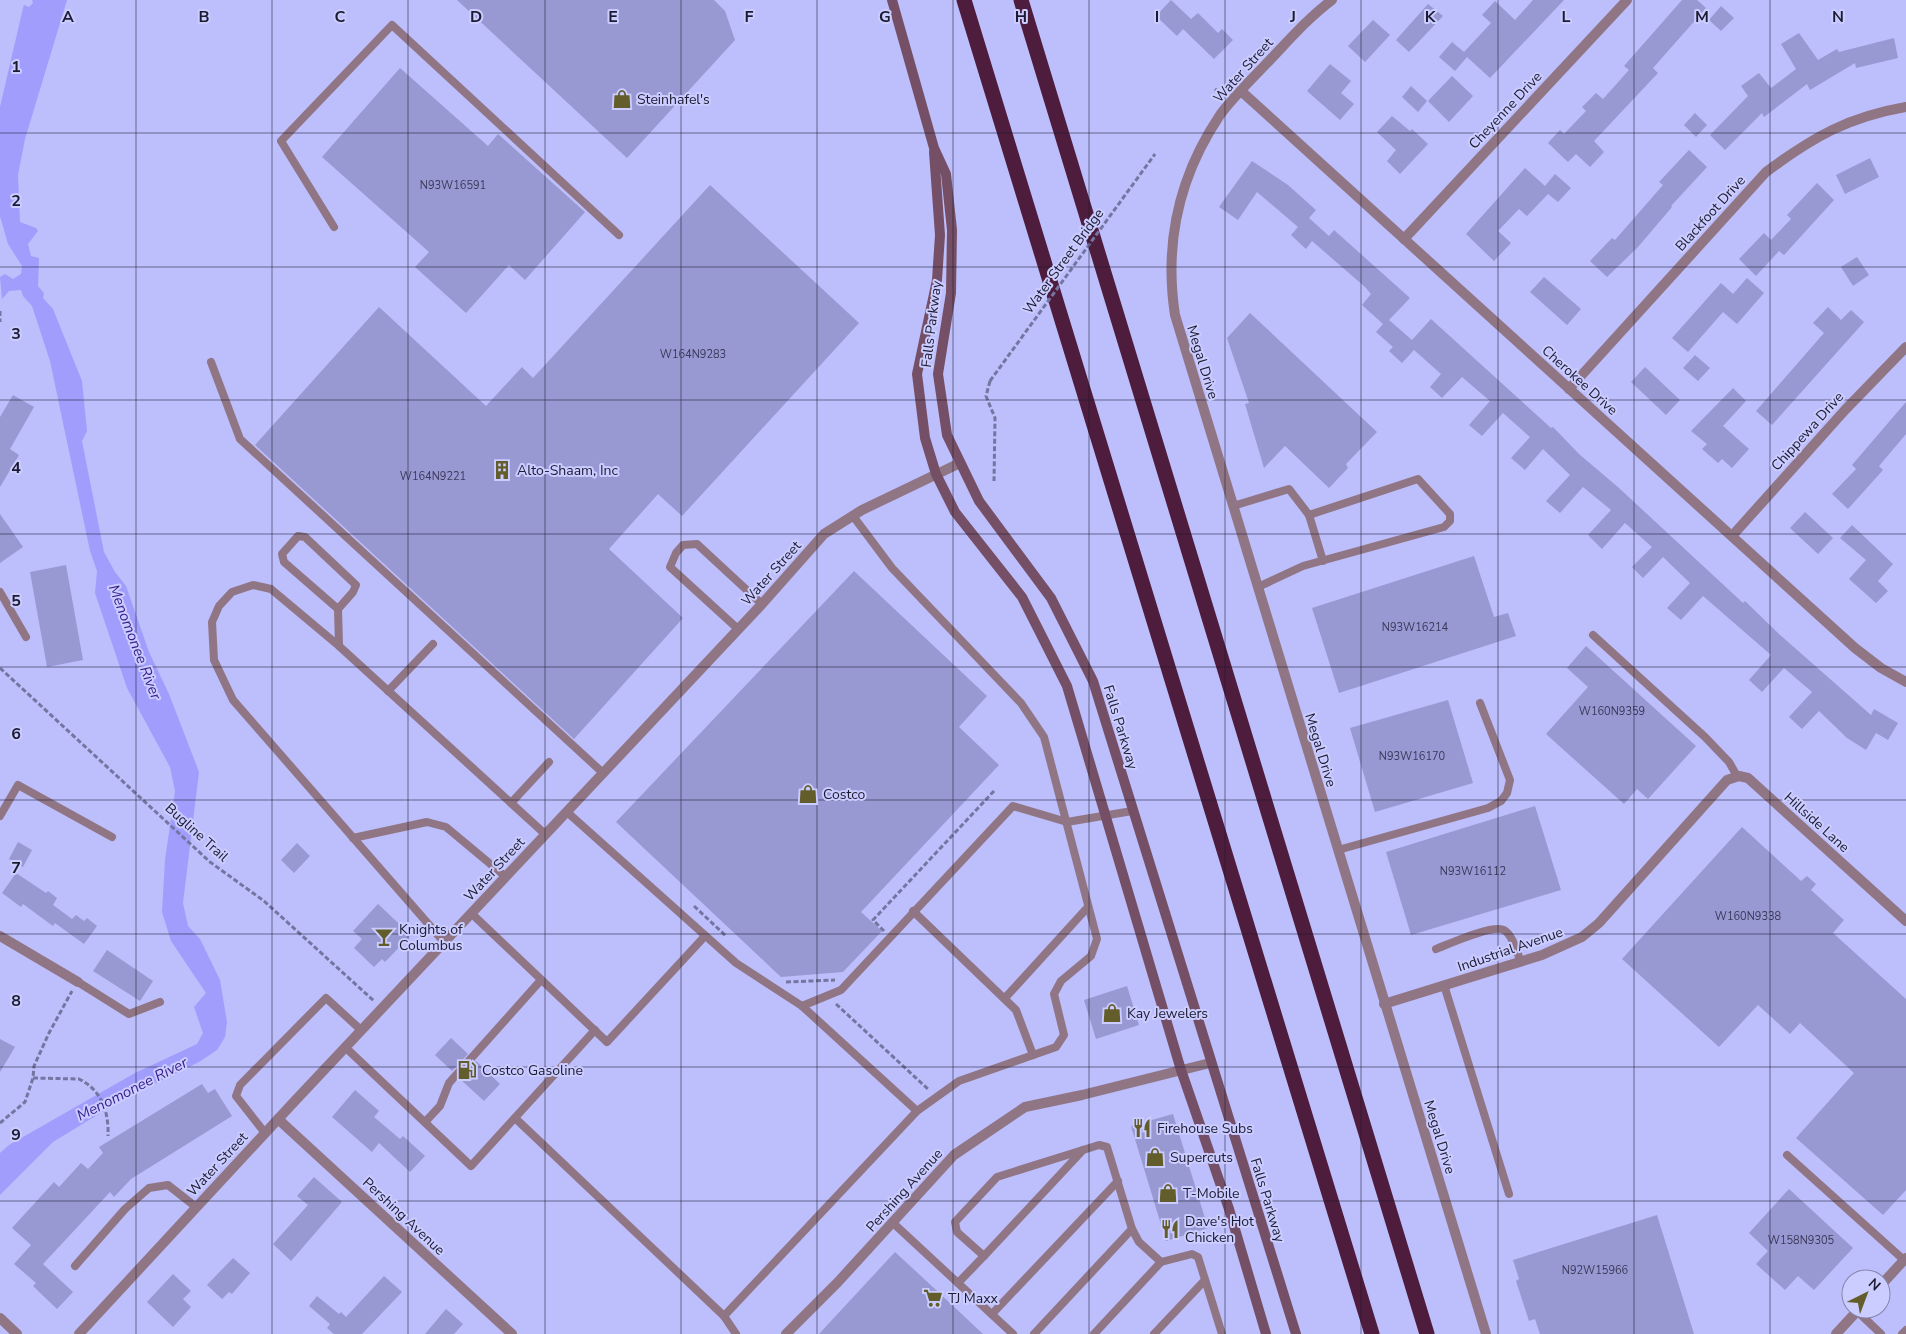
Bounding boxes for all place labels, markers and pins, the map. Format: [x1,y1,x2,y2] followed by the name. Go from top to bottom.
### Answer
[611,88,633,110] shop icon: Steinhafel's
[637,90,710,109] place label: Steinhafel's
[491,459,513,481] building icon: Alto-Shaam, Inc
[517,461,618,480] place label: Alto-Shaam, Inc
[797,783,819,805] shop icon: Costco
[823,785,866,804] place label: Costco
[399,920,463,955] place label: Knights of Columbus
[373,926,395,948] bar icon: Knights of Columbus
[1101,1002,1123,1024] shop icon: Kay Jewelers
[1127,1004,1208,1023] place label: Kay Jewelers
[456,1059,478,1081] fuel station icon: Costco Gasoline
[482,1061,583,1080] place label: Costco Gasoline
[1131,1117,1153,1139] restaurant icon: Firehouse Subs
[1157,1119,1253,1138] place label: Firehouse Subs
[1144,1146,1166,1168] shop icon: Supercuts
[1170,1148,1233,1167] place label: Supercuts
[1157,1182,1179,1204] shop icon: T-Mobile
[1183,1184,1239,1203] place label: T-Mobile
[1185,1212,1254,1247] place label: Dave's Hot Chicken
[1159,1218,1181,1240] restaurant icon: Dave's Hot Chicken
[922,1287,944,1309] supermarket icon: TJ Maxx
[948,1289,999,1308] place label: TJ Maxx

